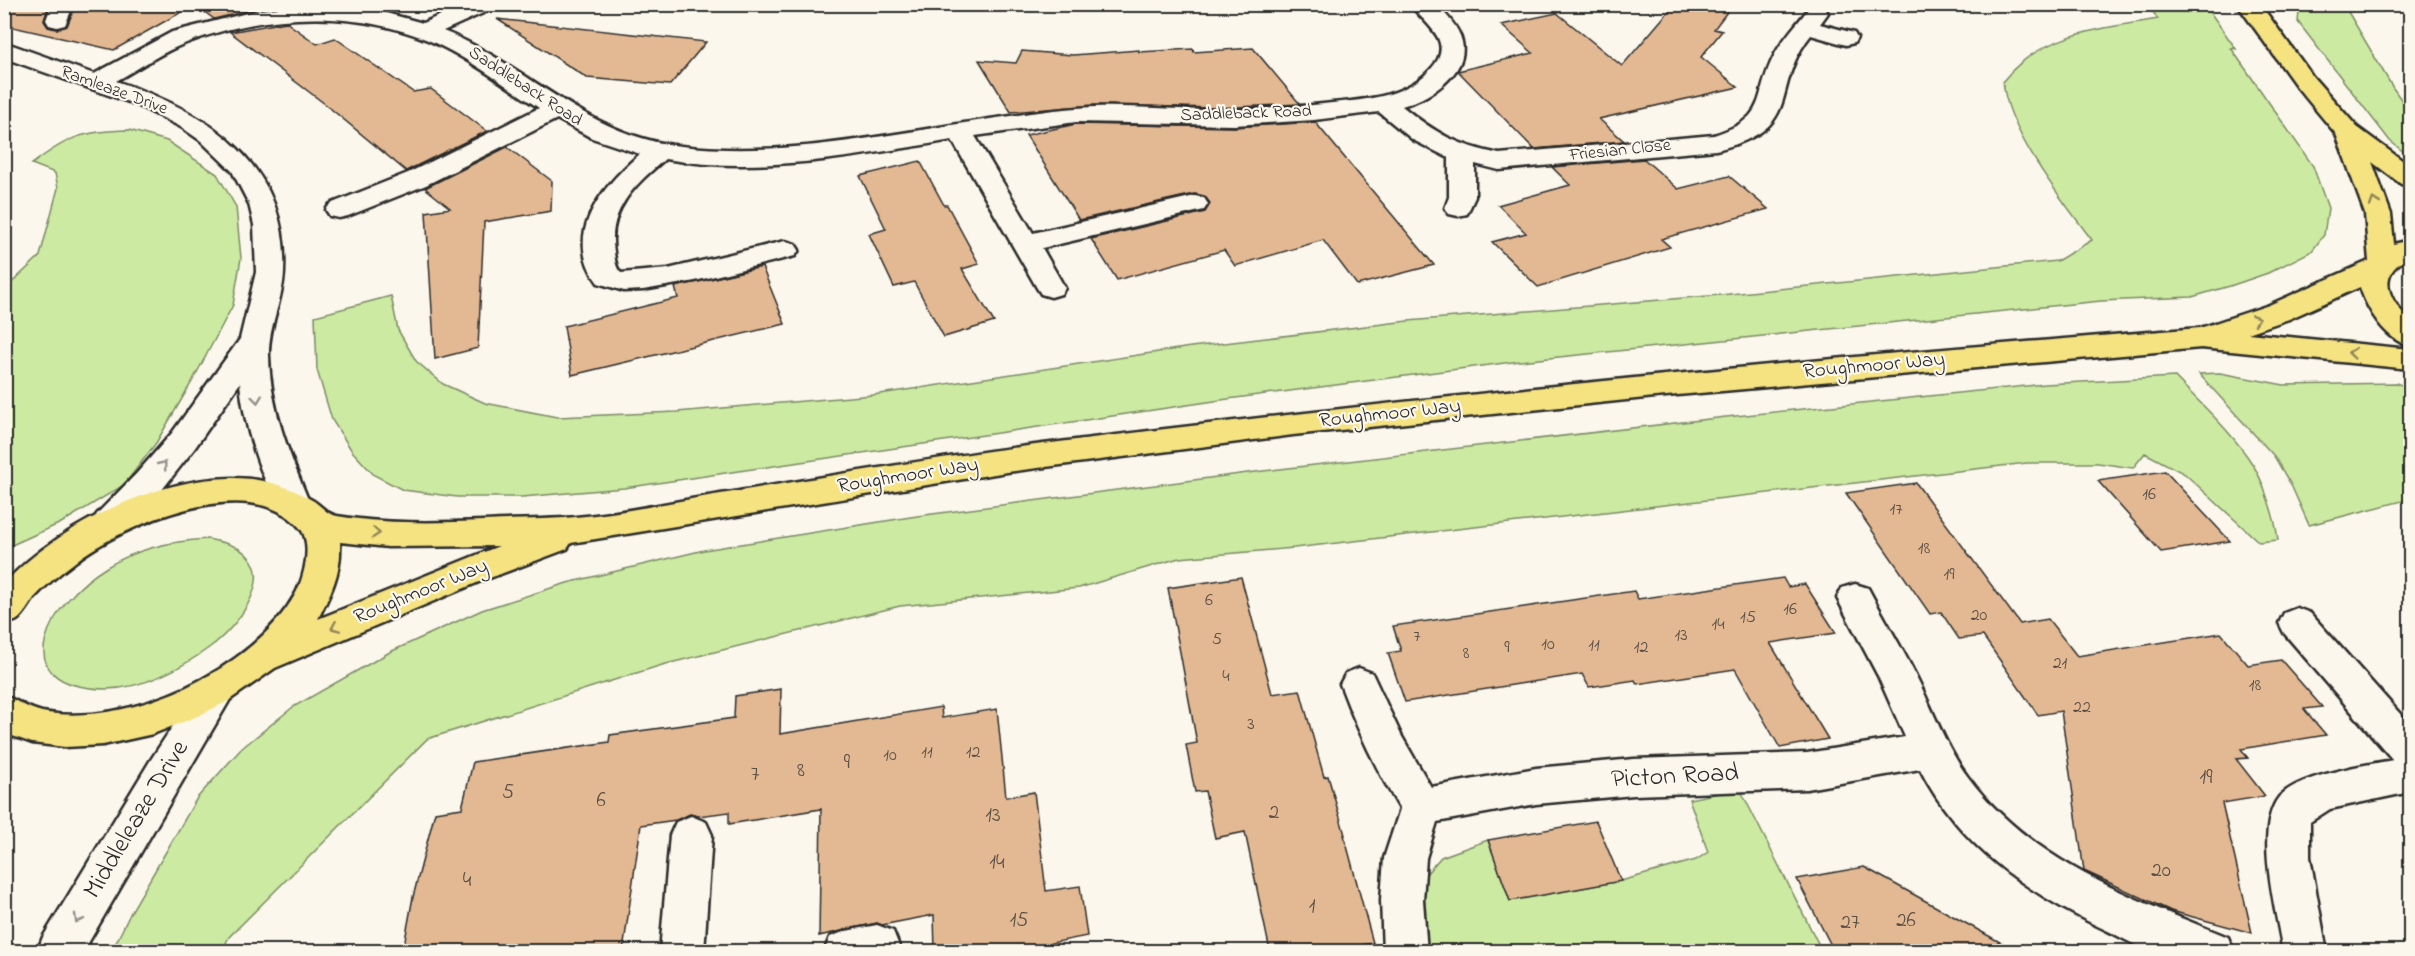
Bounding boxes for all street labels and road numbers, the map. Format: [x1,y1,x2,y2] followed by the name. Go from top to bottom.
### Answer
[463,40,587,134] street label: Saddleback Road
[57,60,172,123] street label: Ramleaze Drive
[1180,99,1312,129] street label: Saddleback Road
[1567,133,1673,169] street label: Friesian Close
[1802,345,1946,389] street label: Roughmoor Way
[1318,392,1463,438] street label: Roughmoor Way
[835,450,981,504] street label: Roughmoor Way
[349,551,493,634] street label: Roughmoor Way
[75,733,200,907] street label: Middleleaze Drive
[1610,755,1740,799] street label: Picton Road

